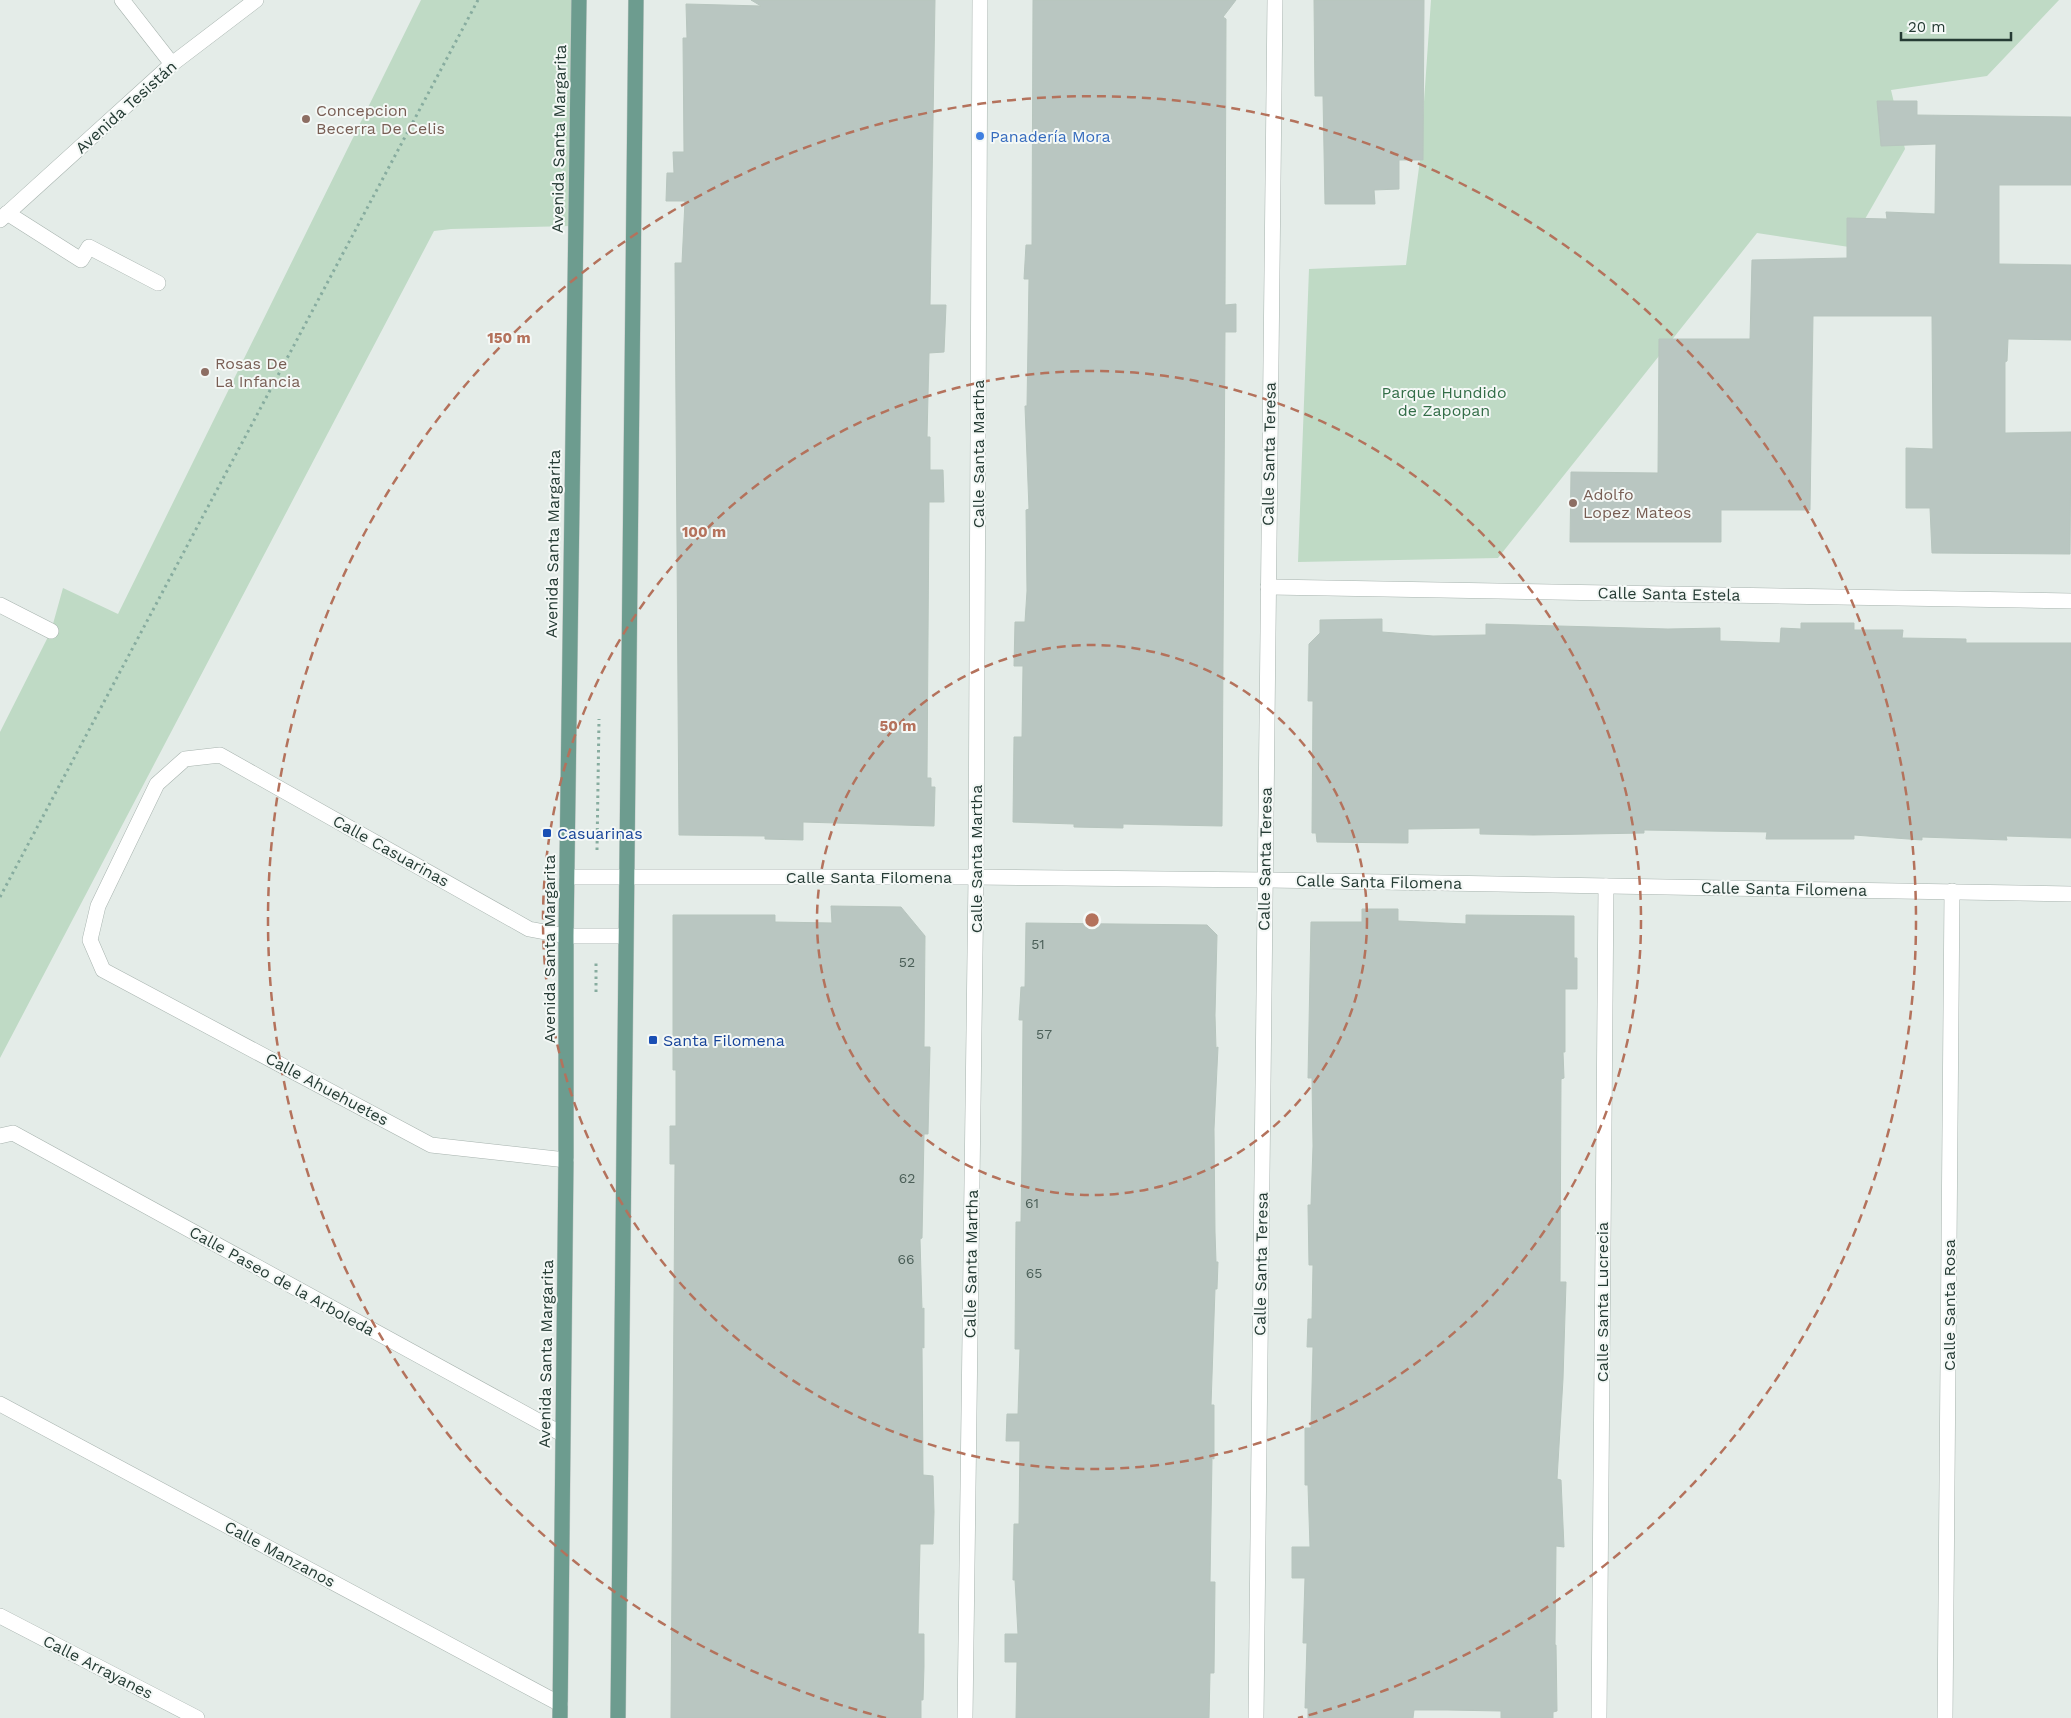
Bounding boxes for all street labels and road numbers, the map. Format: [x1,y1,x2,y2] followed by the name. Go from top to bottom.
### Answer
[548,45,570,233] street label: Avenida Santa Margarita
[72,57,180,157] street label: Avenida Tesistán
[969,380,988,528] street label: Calle Santa Martha
[1258,382,1280,526] street label: Calle Santa Teresa
[542,450,564,638] street label: Avenida Santa Margarita
[1597,583,1741,605] street label: Calle Santa Estela
[967,785,986,933] street label: Calle Santa Martha
[1254,787,1276,931] street label: Calle Santa Teresa
[330,811,452,891] street label: Calle Casuarinas
[540,855,559,1043] street label: Avenida Santa Margarita
[786,868,952,887] street label: Calle Santa Filomena
[1296,871,1462,893] street label: Calle Santa Filomena
[1701,878,1867,900] street label: Calle Santa Filomena
[262,1049,392,1129] street label: Calle Ahuehuetes
[960,1190,982,1338] street label: Calle Santa Martha
[1250,1192,1272,1336] street label: Calle Santa Teresa
[186,1222,378,1340] street label: Calle Paseo de la Arboleda
[1593,1222,1612,1382] street label: Calle Santa Lucrecia
[1940,1239,1959,1371] street label: Calle Santa Rosa
[535,1260,557,1448] street label: Avenida Santa Margarita
[221,1517,339,1591] street label: Calle Manzanos
[40,1631,156,1703] street label: Calle Arrayanes

